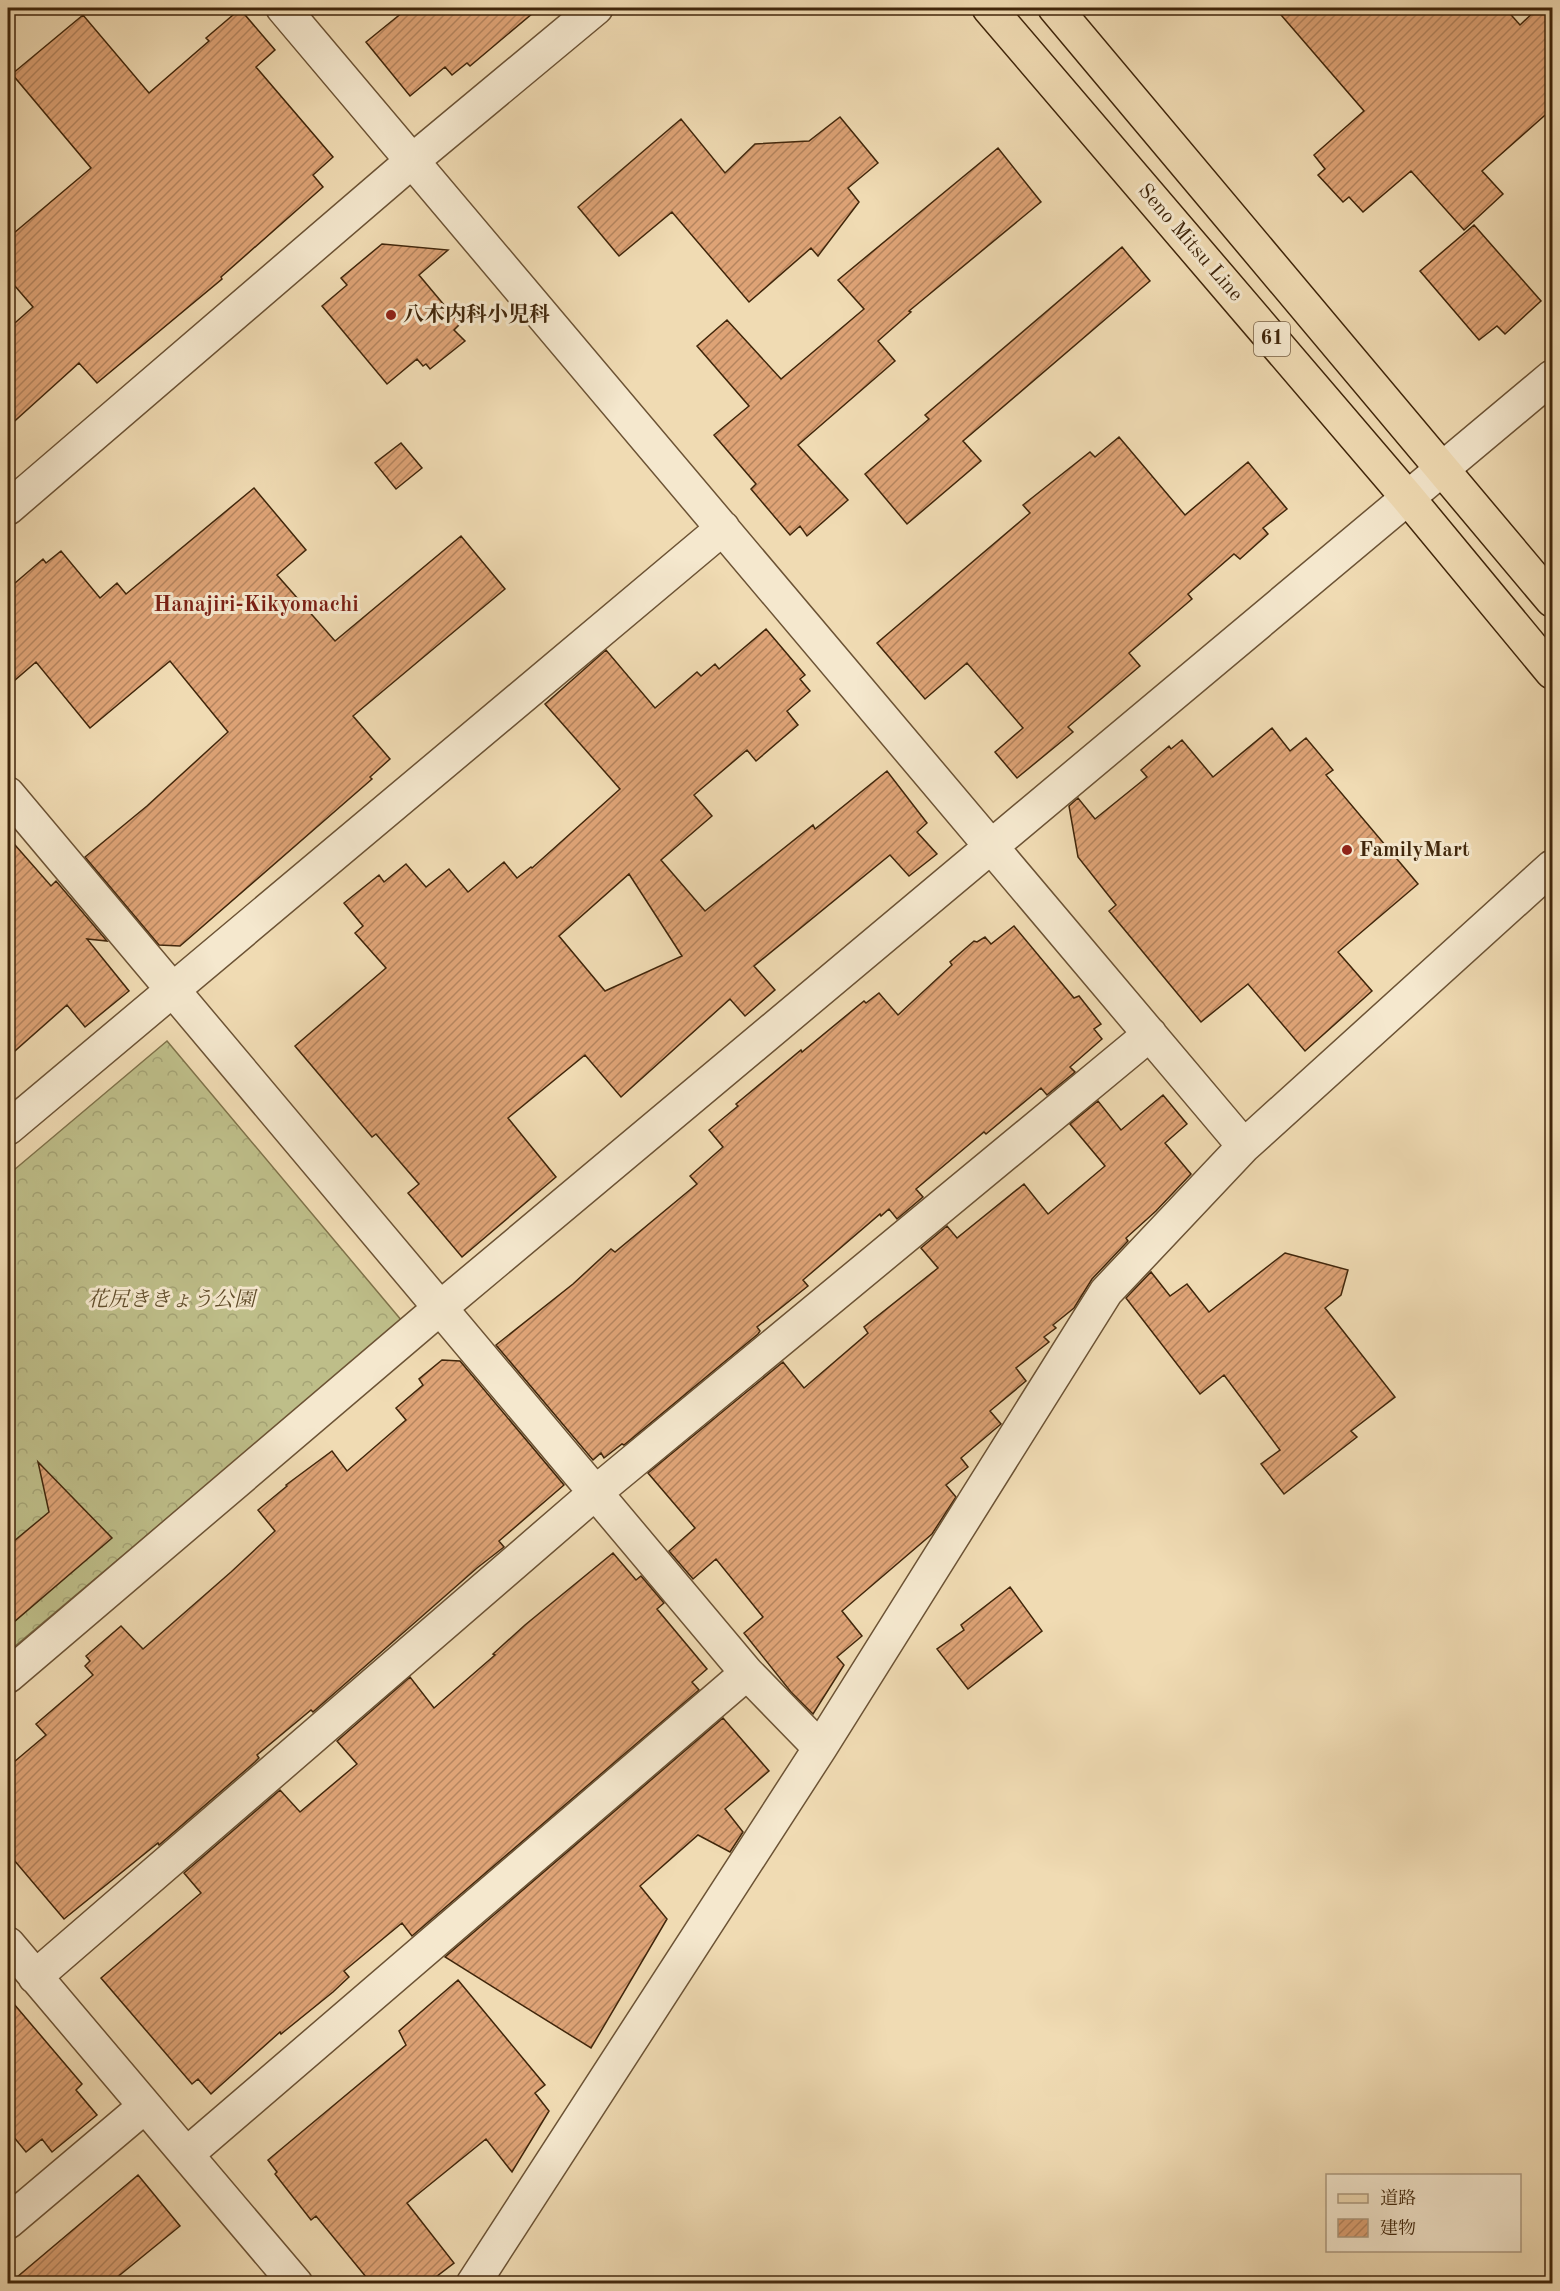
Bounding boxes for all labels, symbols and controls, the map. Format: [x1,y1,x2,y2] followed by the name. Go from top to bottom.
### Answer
[1134,180,1246,306] street label: Seno Mitsu Line
[403,303,550,326] place label: 八木内科小児科
[384,308,398,322] marker: 八木内科小児科
[1254,322,1290,356] road number: 61
[153,594,359,616] district label: Hanajiri-Kikyomachi
[1359,840,1470,861] place label: FamilyMart
[1340,843,1354,857] marker: FamilyMart
[87,1288,258,1311] park label: 花尻ききょう公園
[1326,2174,1521,2252] legend
[1380,2188,1416,2208] text: 道路
[1380,2218,1416,2238] text: 建物

